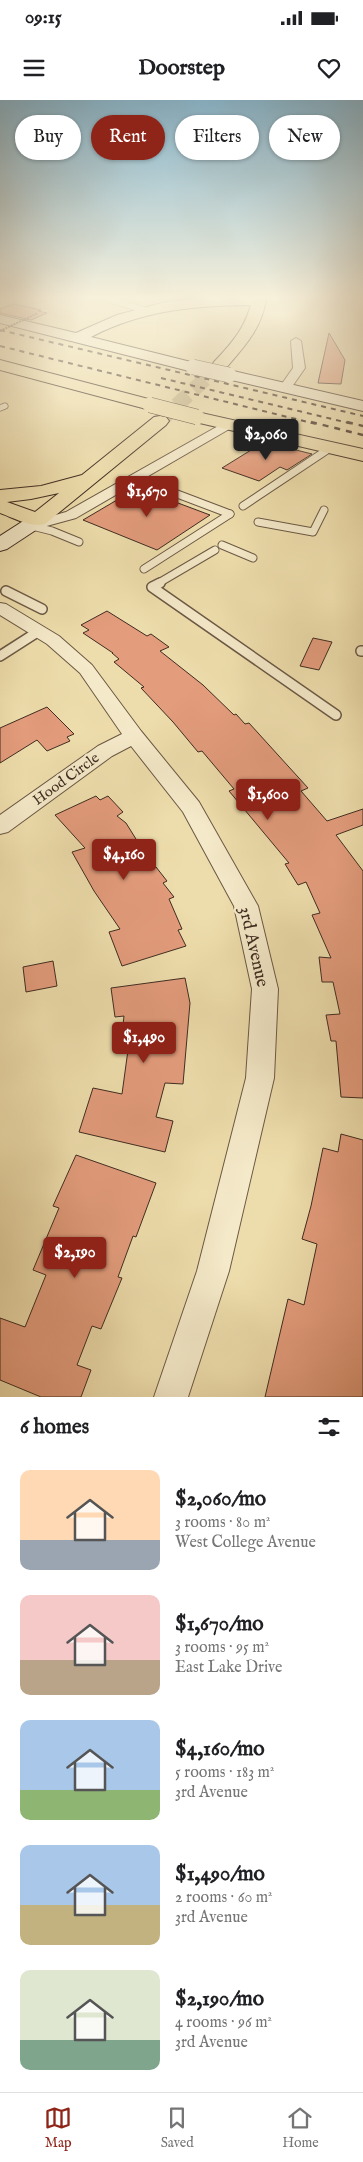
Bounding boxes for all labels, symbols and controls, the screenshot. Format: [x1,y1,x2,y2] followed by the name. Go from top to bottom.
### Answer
[25,6,62,30] text: 09:15
[20,54,48,82] icon: menu
[138,54,225,82] text: Doorstep
[315,54,343,82] icon: heart
[15,115,81,160] chip: Buy
[91,115,165,160] chip: Rent
[175,115,259,160] chip: Filters
[269,115,340,160] chip: New
[225,418,307,461] pin: $2,060
[244,425,288,445] text: $2,060
[106,476,188,518] pin: $1,670
[126,482,168,502] text: $1,670
[29,748,103,810] street label: Hood Circle
[227,778,309,821] pin: $1,600
[247,785,289,805] text: $1,600
[83,838,165,881] pin: $4,160
[103,845,145,865] text: $4,160
[233,905,273,989] street label: 3rd Avenue
[103,1022,185,1064] pin: $1,490
[123,1028,165,1048] text: $1,490
[34,1236,116,1279] pin: $2,190
[54,1243,96,1263] text: $2,190
[315,1413,343,1441] icon: filters
[20,1414,89,1441] text: 6 homes
[175,1486,266,1513] text: $2,060/mo
[60,1490,120,1550] icon: home
[175,1513,271,1533] text: 3 rooms · 80 m²
[175,1533,316,1553] text: West College Avenue
[175,1611,264,1638] text: $1,670/mo
[60,1615,120,1675] icon: home
[175,1638,269,1658] text: 3 rooms · 95 m²
[175,1658,282,1678] text: East Lake Drive
[175,1736,265,1763] text: $4,160/mo
[60,1740,120,1800] icon: home
[175,1763,274,1783] text: 5 rooms · 183 m²
[175,1783,248,1803] text: 3rd Avenue
[175,1861,265,1888] text: $1,490/mo
[60,1865,120,1925] icon: home
[175,1888,273,1908] text: 2 rooms · 60 m²
[175,1908,248,1928] text: 3rd Avenue
[175,1986,264,2013] text: $2,190/mo
[60,1990,120,2050] icon: home
[175,2013,272,2033] text: 4 rooms · 96 m²
[175,2033,248,2053] text: 3rd Avenue
[44,2104,72,2152] tab: Map
[161,2104,194,2152] tab: Saved
[282,2104,319,2152] tab: Home

